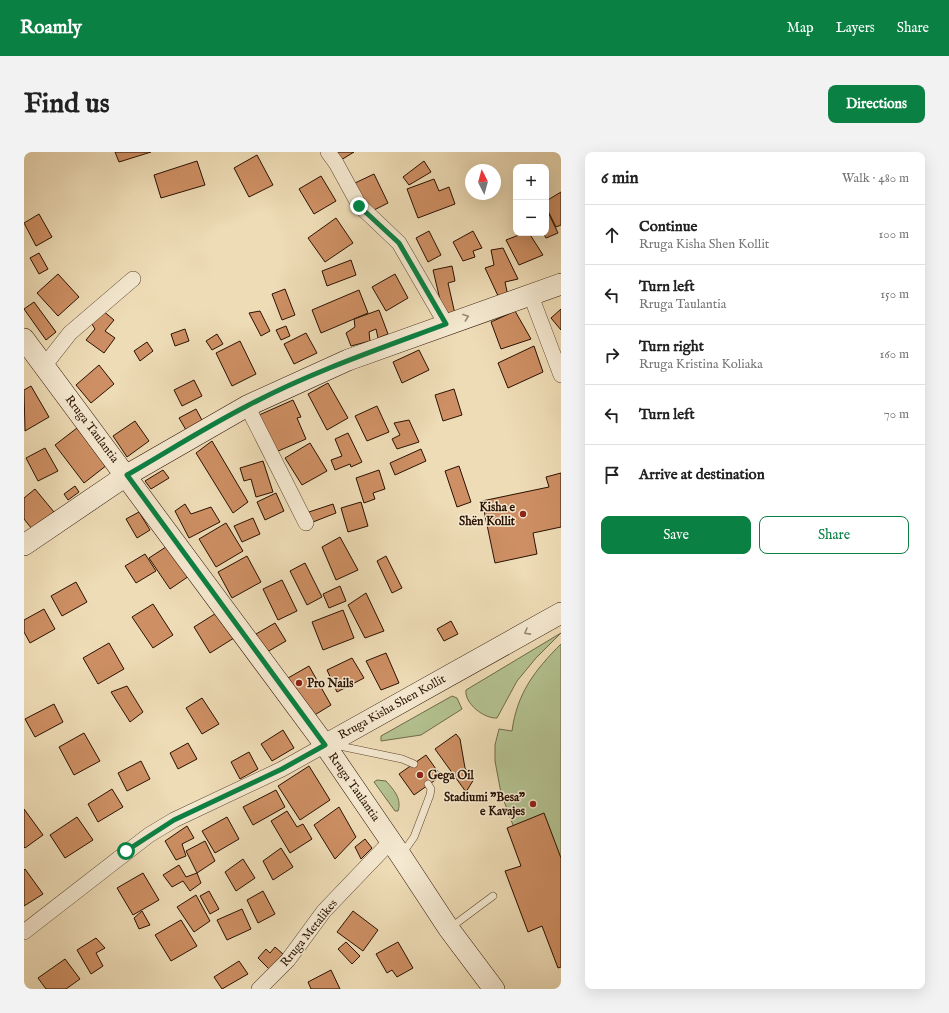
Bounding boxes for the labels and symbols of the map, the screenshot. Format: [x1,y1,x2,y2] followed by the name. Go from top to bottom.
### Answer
[465,164,501,200] north arrow
[350,197,368,215] route end
[462,313,469,322] one-way arrow
[62,392,123,466] street label: Rruga Taulantia
[459,500,516,529] place label: Kisha e Shën Kollit
[518,509,528,519] marker: Kisha e Shën Kollit
[524,628,531,635] one-way arrow
[336,671,448,743] street label: Rruga Kisha Shen Kollit
[307,676,354,691] place label: Pro Nails
[294,678,304,688] marker: Pro Nails
[325,750,384,825] street label: Rruga Taulantia
[428,768,475,784] place label: Gega Oil
[415,770,425,780] marker: Gega Oil
[444,790,526,820] place label: Stadiumi "Besa" e Kavajes
[528,799,538,809] marker: Stadiumi "Besa" e Kavajes
[117,842,135,860] route start
[277,896,341,970] street label: Rruga Metalikes

